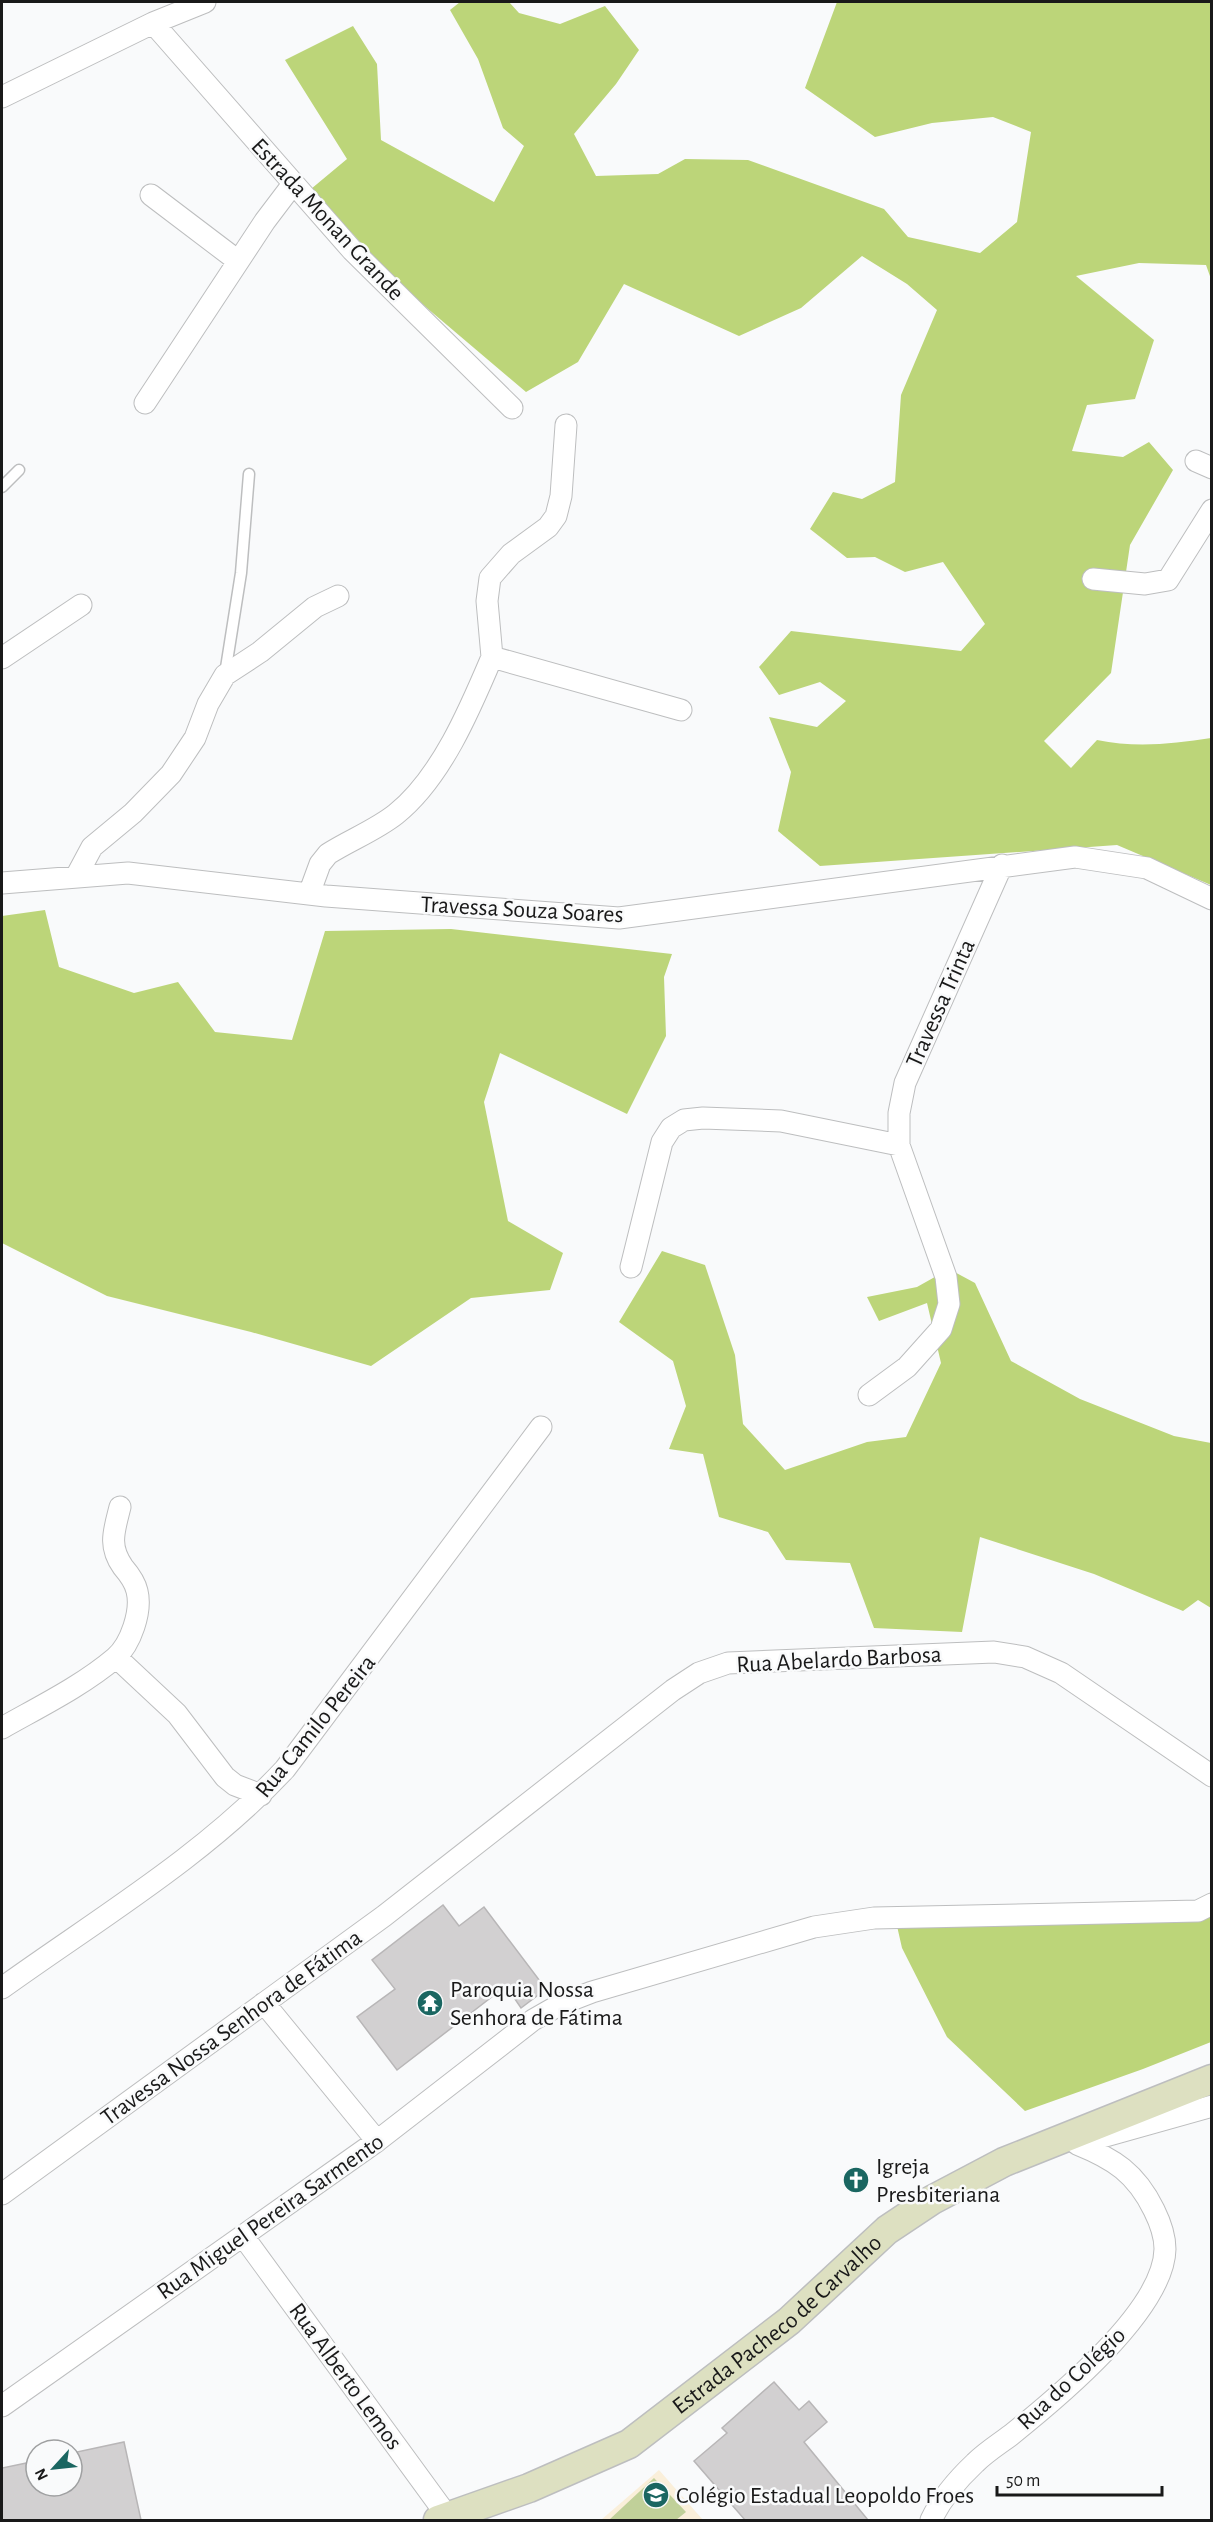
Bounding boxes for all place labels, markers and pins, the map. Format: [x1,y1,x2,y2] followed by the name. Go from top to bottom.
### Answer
[450,1978,623,2030] place label: Paroquia Nossa Senhora de Fátima
[415,1988,445,2018] temple icon: Paroquia Nossa Senhora de Fátima
[876,2155,1000,2207] place label: Igreja Presbiteriana
[841,2165,871,2195] church icon: Igreja Presbiteriana
[641,2480,671,2510] school or university icon: Colégio Estadual Leopoldo Froes
[676,2484,974,2508] place label: Colégio Estadual Leopoldo Froes

